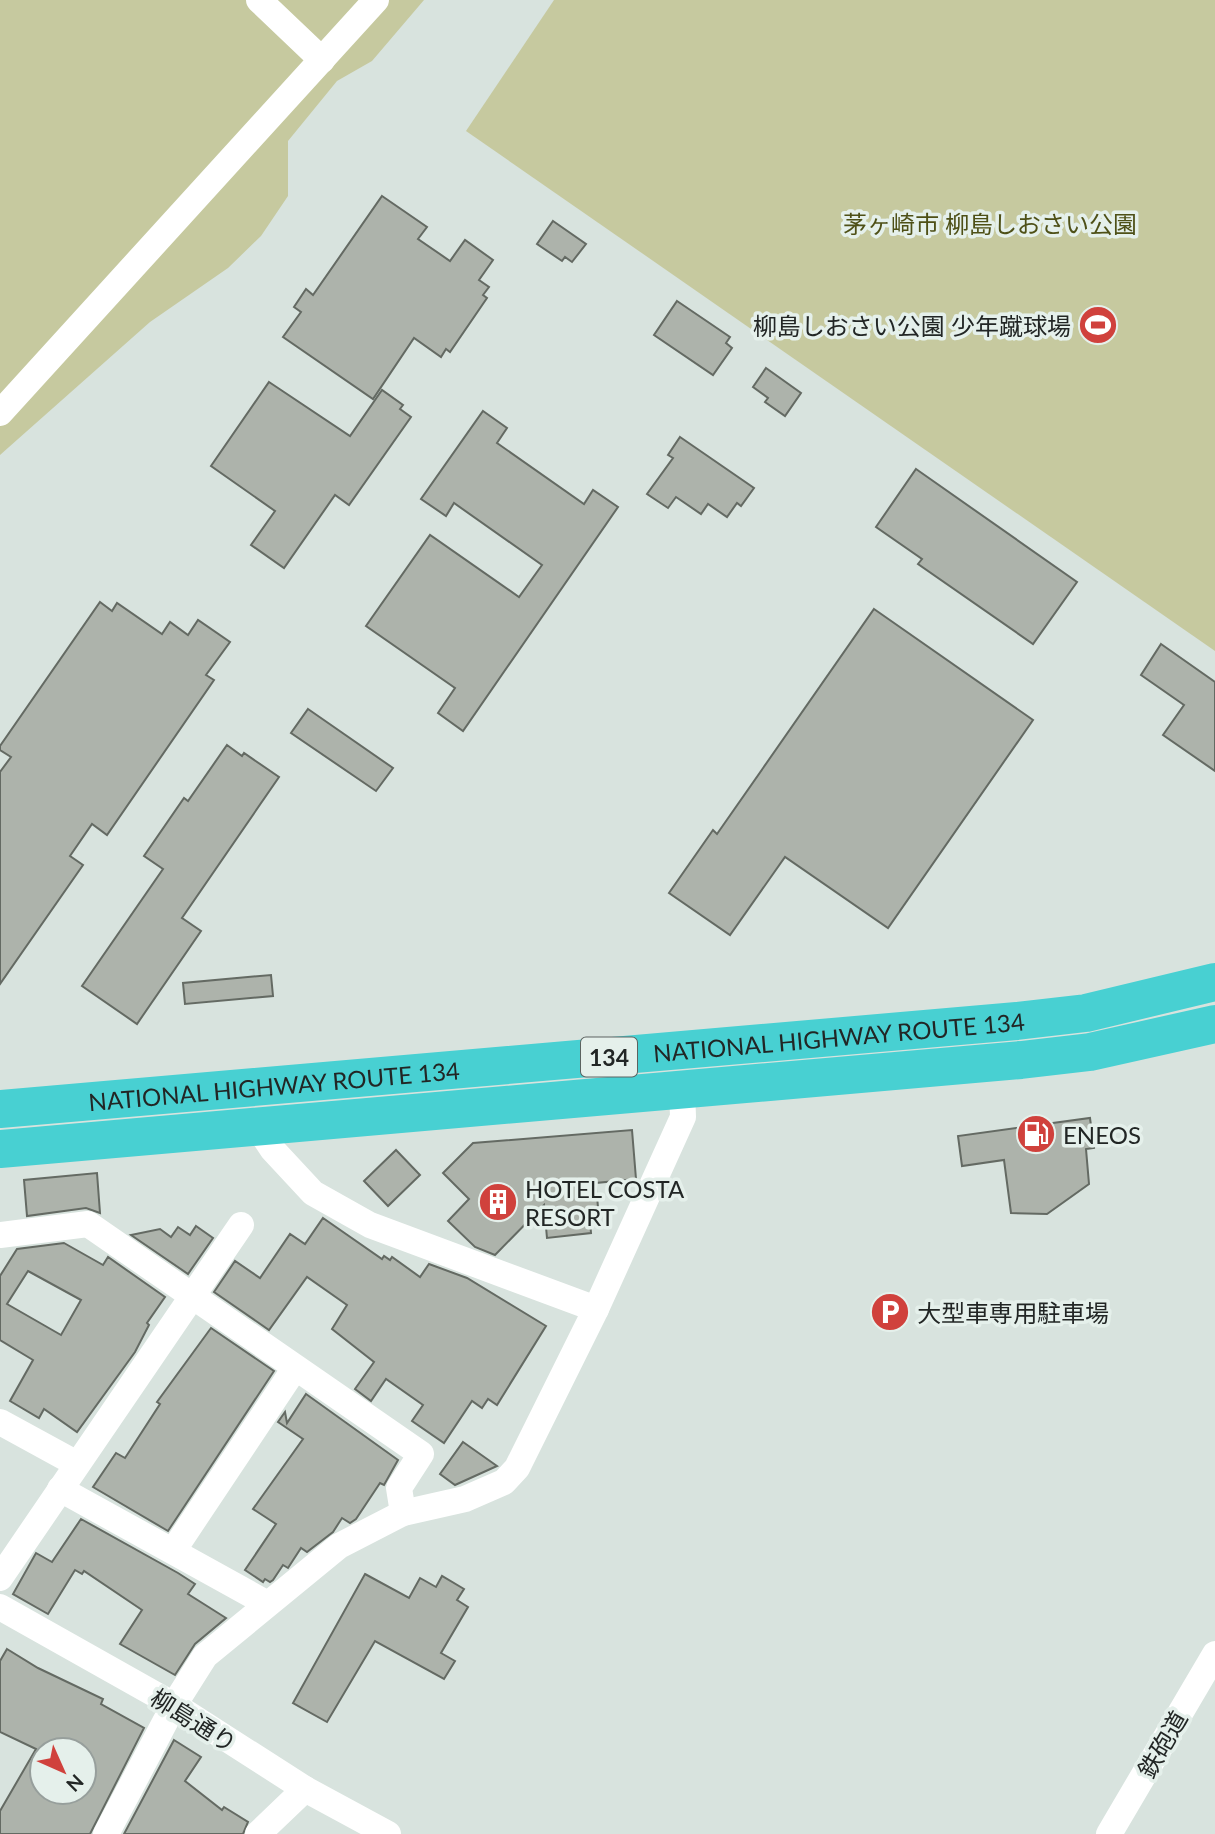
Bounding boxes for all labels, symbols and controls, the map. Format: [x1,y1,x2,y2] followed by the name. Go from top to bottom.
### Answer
[843,209,1137,238] park label: 茅ヶ崎市 柳島しおさい公園
[1077,304,1119,346] sports icon: 柳島しおさい公園 少年蹴球場
[753,311,1071,340] place label: 柳島しおさい公園 少年蹴球場
[652,1006,1026,1067] street label: NATIONAL HIGHWAY ROUTE 134
[581,1038,637,1076] road number: 134
[87,1055,461,1116] street label: NATIONAL HIGHWAY ROUTE 134
[1015,1113,1057,1155] fuel station icon: ENEOS
[1063,1120,1141,1149] place label: ENEOS
[525,1174,685,1231] place label: HOTEL COSTA RESORT
[477,1181,519,1223] building icon: HOTEL COSTA RESORT
[869,1291,911,1333] parking icon: 大型車専用駐車場
[917,1298,1109,1327] place label: 大型車専用駐車場
[146,1682,242,1758] street label: 柳島通り
[1131,1706,1193,1782] street label: 鉄砲道
[28,1736,98,1806] north arrow
[62,1770,89,1797] text: N

